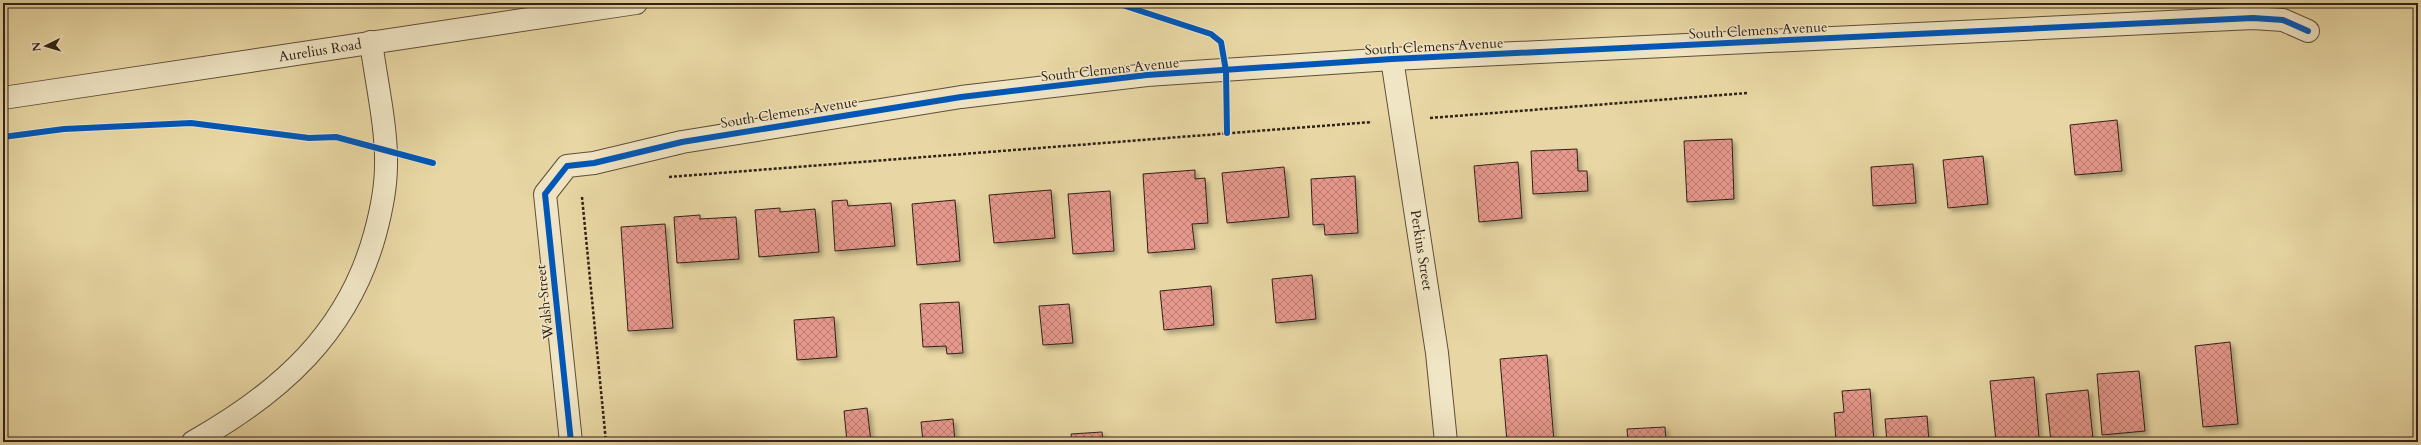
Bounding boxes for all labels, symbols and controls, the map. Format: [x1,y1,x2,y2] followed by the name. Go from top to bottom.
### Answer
[1688,17,1828,44] street label: South Clemens Avenue
[26,26,66,66] north arrow
[1364,33,1504,60] street label: South Clemens Avenue
[277,34,363,66] street label: Aurelius Road
[29,41,44,52] text: N
[1040,53,1180,86] street label: South Clemens Avenue
[719,92,859,133] street label: South Clemens Avenue
[1406,208,1437,292] street label: Perkins Street
[531,263,558,341] street label: Walsh Street

